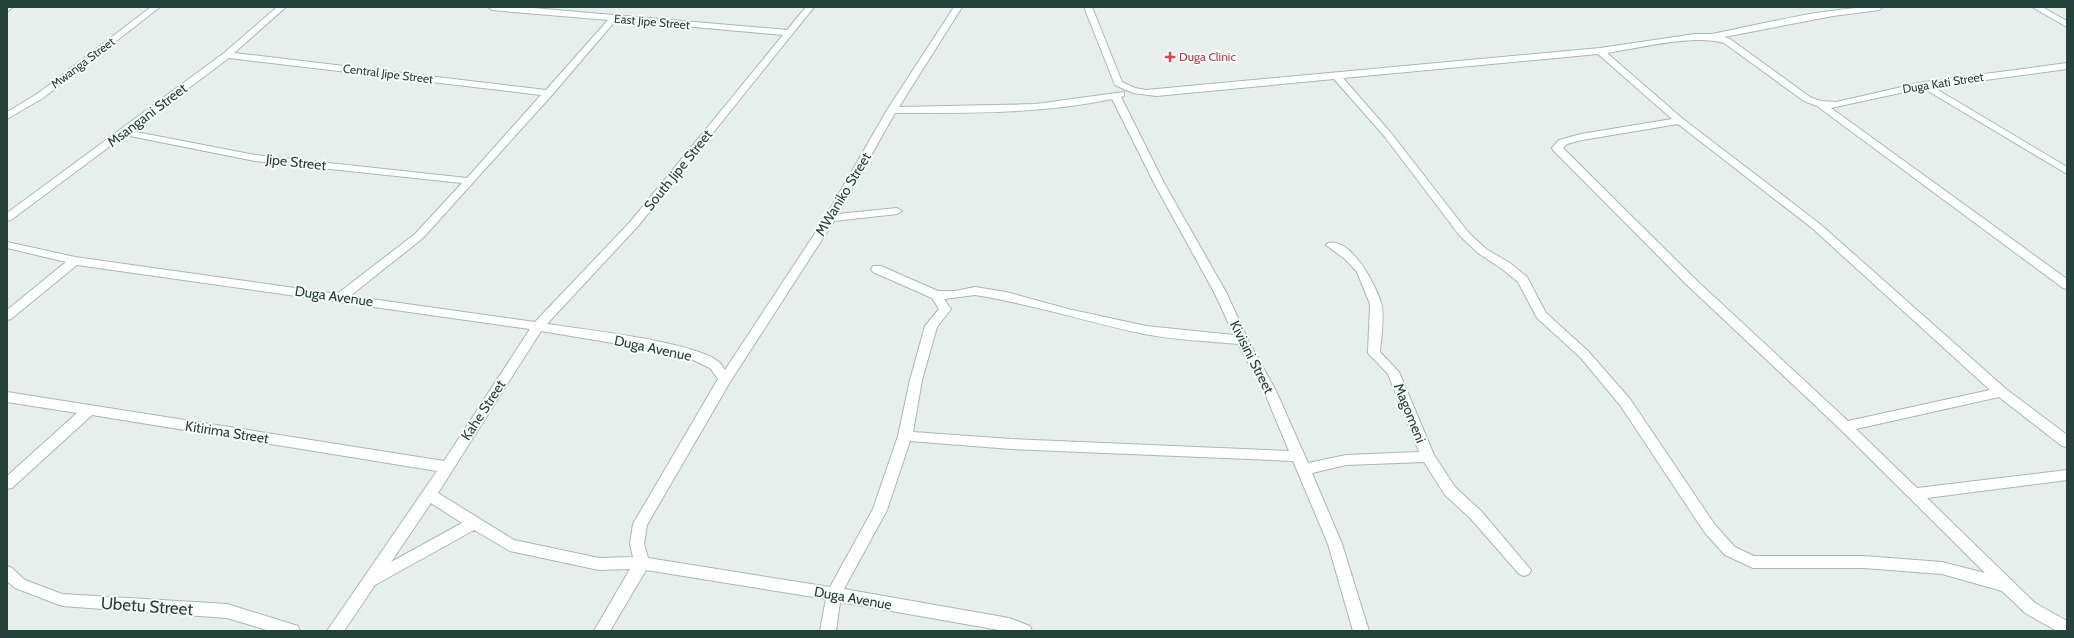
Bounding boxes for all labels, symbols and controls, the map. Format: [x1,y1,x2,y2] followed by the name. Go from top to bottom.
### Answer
[614,11,691,32] street label: East Jipe Street
[48,34,118,91] street label: Mwanga Street
[1179,49,1236,64] place label: Duga Clinic
[1164,51,1176,63] marker: Duga Clinic
[342,61,434,86] street label: Central Jipe Street
[1901,69,1985,96] street label: Duga Kati Street
[104,79,191,151] street label: Msangani Street
[640,126,716,214] street label: South Jipe Street
[811,149,875,239] street label: MWaniko Street
[264,150,327,174] street label: Jipe Street
[294,282,374,310] street label: Duga Avenue
[1226,317,1278,397] street label: Kivisini Street
[613,331,693,365] street label: Duga Avenue
[457,376,509,444] street label: Kahe Street
[1390,380,1430,446] street label: Magomeni
[184,417,270,448] street label: Kitirima Street
[813,582,893,614] street label: Duga Avenue
[100,593,194,619] street label: Ubetu Street

